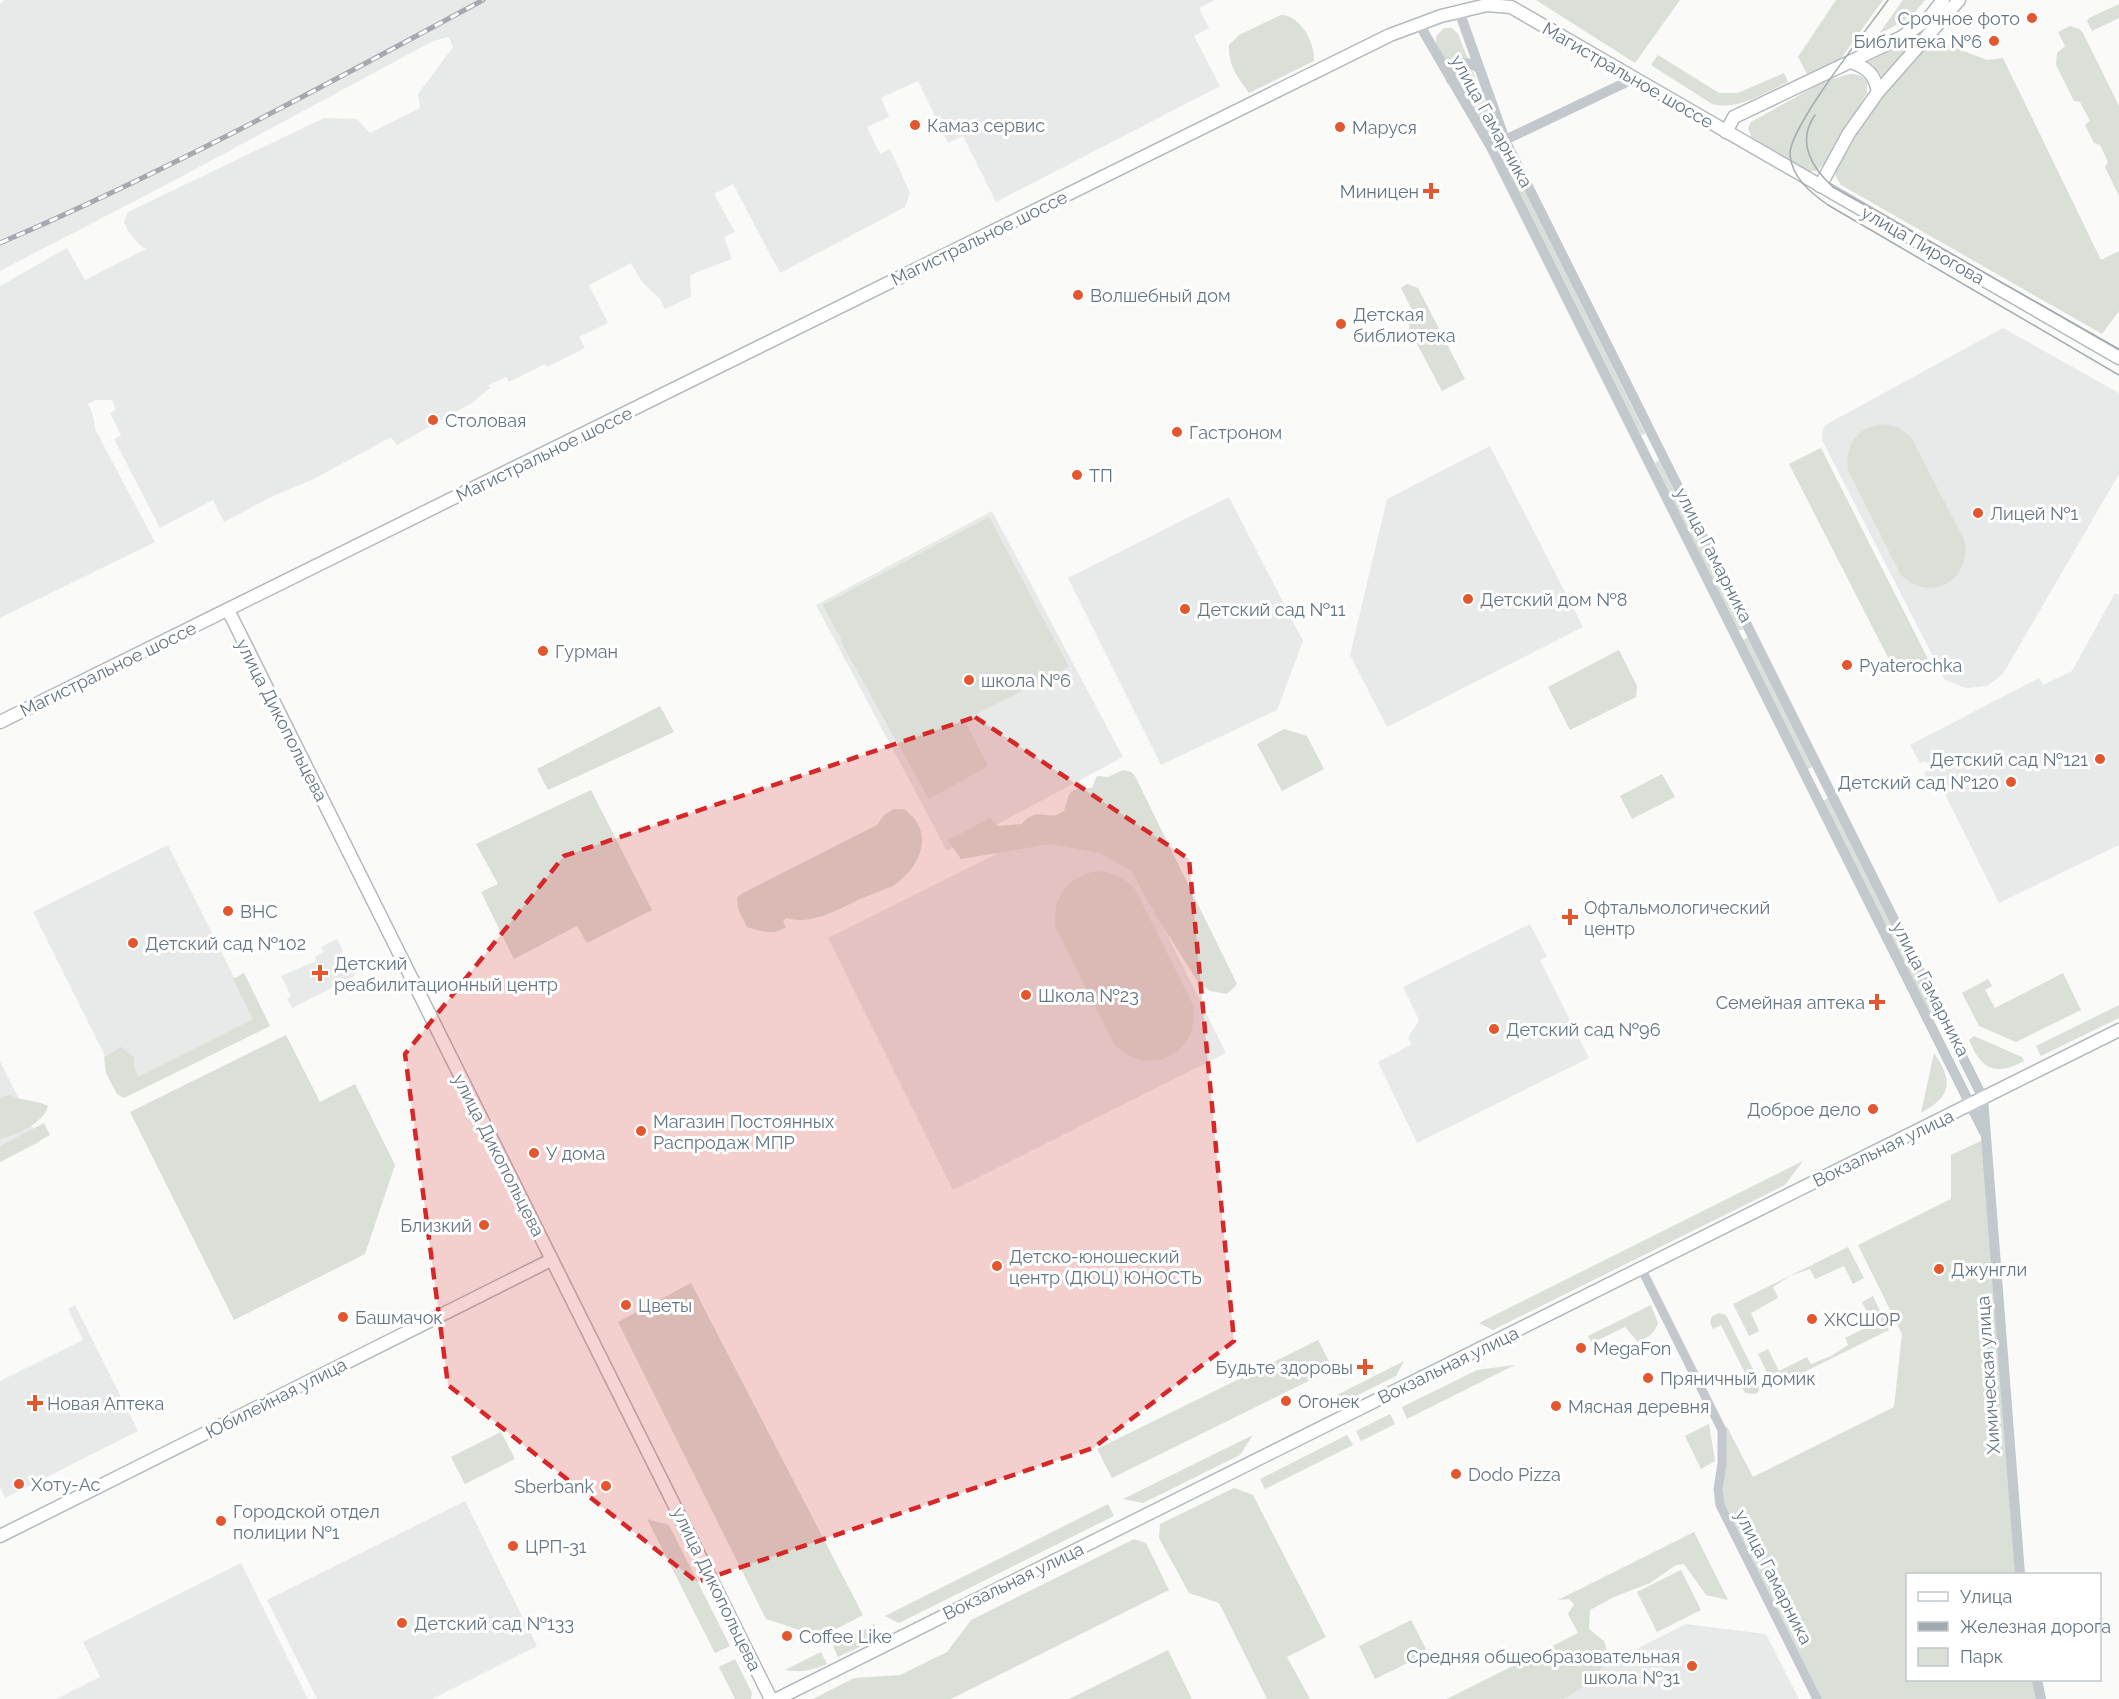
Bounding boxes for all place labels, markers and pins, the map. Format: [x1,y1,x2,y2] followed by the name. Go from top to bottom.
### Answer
[1898,8,2020,29] place label: Срочное фото
[2025,11,2039,25] marker: Срочное фото
[1853,31,1982,52] place label: Библитека №6
[1987,34,2001,48] marker: Библитека №6
[927,115,1045,136] place label: Камаз сервис
[1352,117,1417,138] place label: Маруся
[908,118,922,132] marker: Камаз сервис
[1333,120,1347,134] marker: Маруся
[1340,181,1419,202] place label: Миницен
[1424,184,1438,198] marker: Миницен
[1090,285,1231,306] place label: Волшебный дом
[1071,288,1085,302] marker: Волшебный дом
[1353,304,1456,346] place label: Детская библиотека
[1334,317,1348,331] marker: Детская библиотека
[445,410,526,431] place label: Столовая
[426,413,440,427] marker: Столовая
[1189,422,1282,443] place label: Гастроном
[1170,425,1184,439] marker: Гастроном
[1089,465,1113,486] place label: ТП
[1070,468,1084,482] marker: ТП
[1990,503,2079,524] place label: Лицей №1
[1971,506,1985,520] marker: Лицей №1
[1480,589,1627,610] place label: Детский дом №8
[1461,592,1475,606] marker: Детский дом №8
[1197,599,1346,620] place label: Детский сад №11
[1178,602,1192,616] marker: Детский сад №11
[555,641,618,662] place label: Гурман
[536,644,550,658] marker: Гурман
[1859,655,1962,676] place label: Pyaterochka
[1840,658,1854,672] marker: Pyaterochka
[981,670,1071,691] place label: школа №6
[962,673,976,687] marker: школа №6
[1930,749,2088,770] place label: Детский сад №121
[2093,752,2107,766] marker: Детский сад №121
[1838,772,1999,793] place label: Детский сад №120
[2004,775,2018,789] marker: Детский сад №120
[1584,897,1770,939] place label: Офтальмологический центр
[240,901,278,922] place label: ВНС
[221,904,235,918] marker: ВНС
[1561,908,1579,926] marker: Офтальмологический центр
[145,933,306,954] place label: Детский сад №102
[126,936,140,950] marker: Детский сад №102
[334,953,558,995] place label: Детский реабилитационный центр
[311,964,329,982] marker: Детский реабилитационный центр
[1038,985,1139,1006] place label: Школа №23
[1019,988,1033,1002] marker: Школа №23
[1716,992,1865,1013] place label: Семейная аптека
[1870,995,1884,1009] marker: Семейная аптека
[1506,1019,1661,1040] place label: Детский сад №96
[1487,1022,1501,1036] marker: Детский сад №96
[1747,1099,1861,1120] place label: Доброе дело
[1866,1102,1880,1116] marker: Доброе дело
[653,1111,834,1153] place label: Магазин Постоянных Распродаж МПР
[634,1124,648,1138] marker: Магазин Постоянных Распродаж МПР
[546,1143,605,1164] place label: У дома
[527,1146,541,1160] marker: У дома
[400,1215,472,1236] place label: Близкий
[477,1218,491,1232] marker: Близкий
[1009,1246,1202,1288] place label: Детско-юношеский центр (ДЮЦ) ЮНОСТЬ
[990,1259,1004,1273] marker: Детско-юношеский центр (ДЮЦ) ЮНОСТЬ
[1951,1259,2027,1280] place label: Джунгли
[1932,1262,1946,1276] marker: Джунгли
[638,1295,692,1316] place label: Цветы
[619,1298,633,1312] marker: Цветы
[355,1307,443,1328] place label: Башмачок
[1824,1309,1900,1330] place label: ХКСШОР
[336,1310,350,1324] marker: Башмачок
[1805,1312,1819,1326] marker: ХКСШОР
[1593,1338,1671,1359] place label: MegaFon
[1574,1341,1588,1355] marker: MegaFon
[1215,1357,1353,1378] place label: Будьте здоровы
[1358,1360,1372,1374] marker: Будьте здоровы
[1660,1368,1816,1389] place label: Пряничный домик
[1641,1371,1655,1385] marker: Пряничный домик
[1298,1391,1360,1412] place label: Огонек
[47,1393,164,1414] place label: Новая Аптека
[1279,1394,1293,1408] marker: Огонек
[28,1396,42,1410] marker: Новая Аптека
[1568,1396,1709,1417] place label: Мясная деревня
[1549,1399,1563,1413] marker: Мясная деревня
[1468,1464,1561,1485] place label: Dodo Pizza
[1449,1467,1463,1481] marker: Dodo Pizza
[31,1474,101,1495] place label: Хоту-Ас
[514,1476,594,1497] place label: Sberbank
[12,1477,26,1491] marker: Хоту-Ас
[599,1479,613,1493] marker: Sberbank
[233,1501,380,1543] place label: Городской отдел полиции №1
[214,1514,228,1528] marker: Городской отдел полиции №1
[525,1536,587,1557] place label: ЦРП-31
[506,1539,520,1553] marker: ЦРП-31
[414,1613,574,1634] place label: Детский сад №133
[395,1616,409,1630] marker: Детский сад №133
[799,1626,892,1647] place label: Coffee Like
[780,1629,794,1643] marker: Coffee Like
[1406,1646,1680,1688] place label: Средняя общеобразовательная школа №31
[1685,1659,1699,1673] marker: Средняя общеобразовательная школа №31

